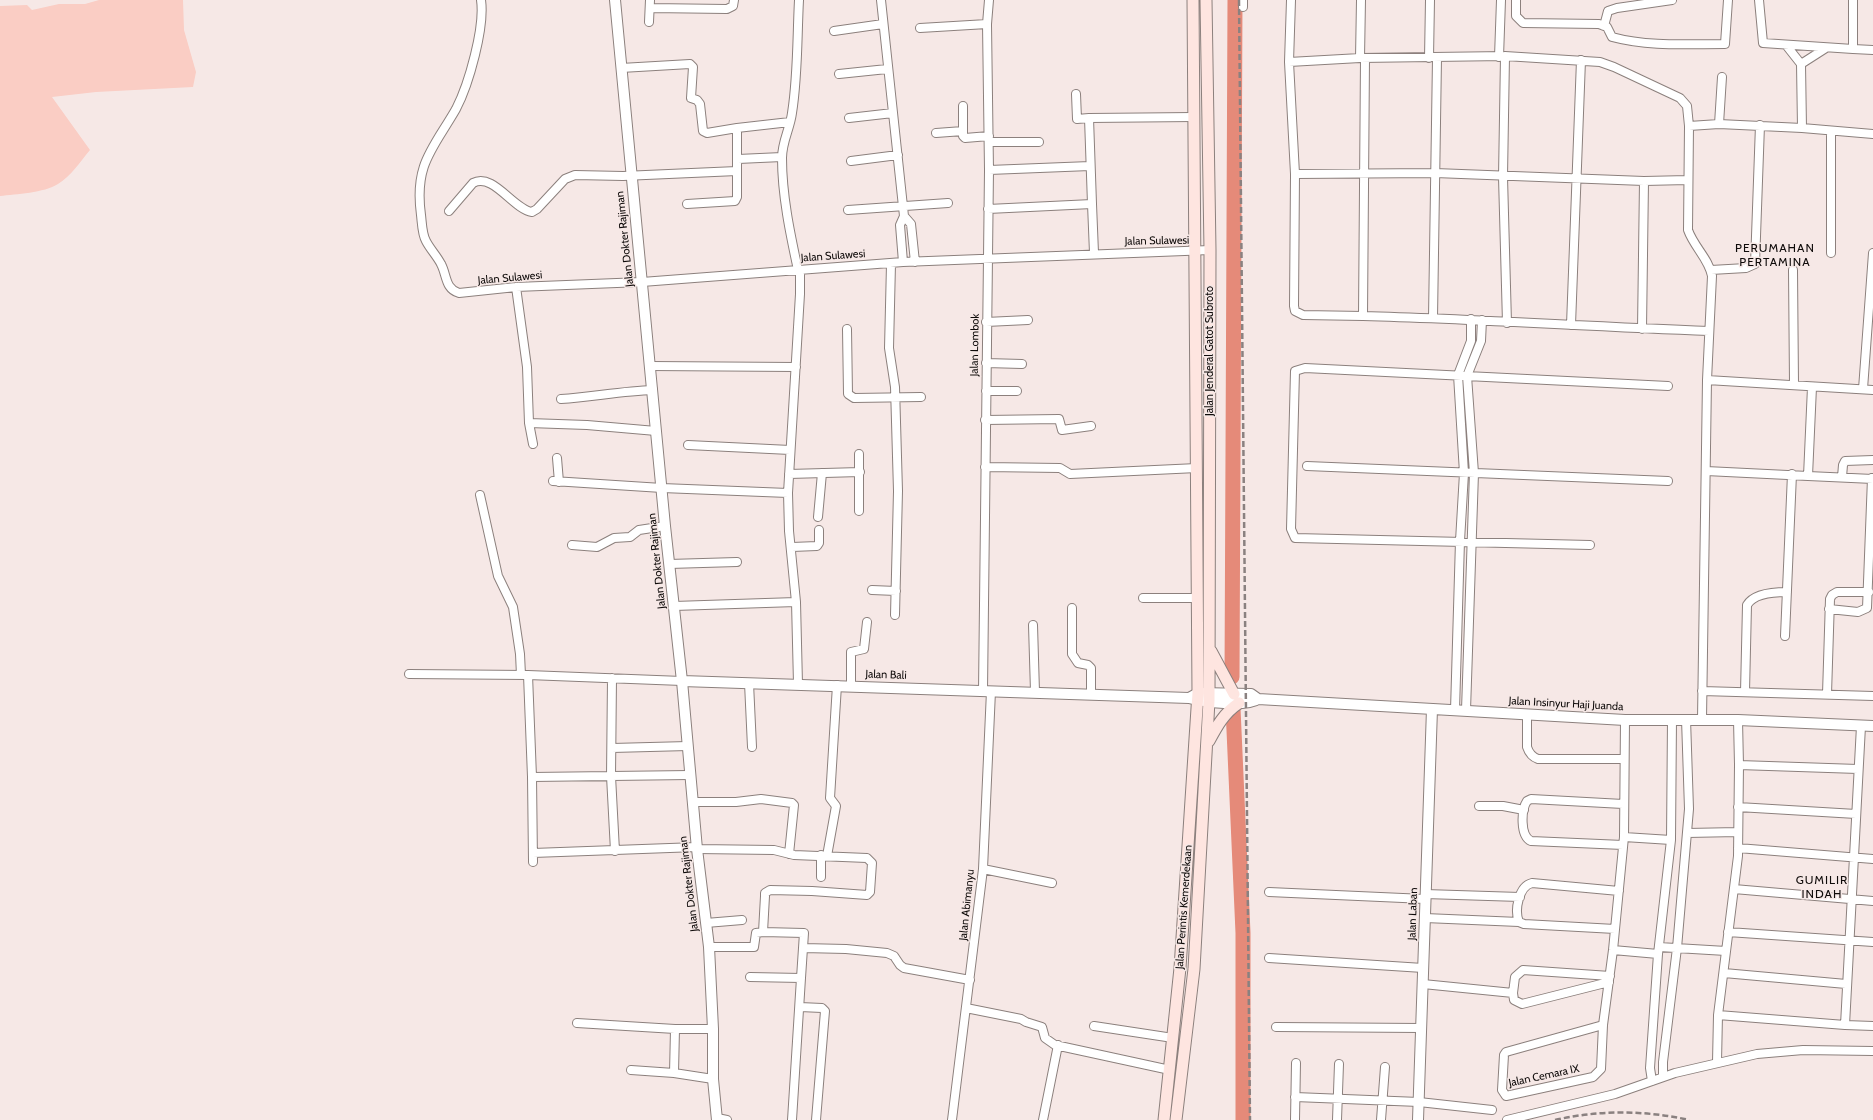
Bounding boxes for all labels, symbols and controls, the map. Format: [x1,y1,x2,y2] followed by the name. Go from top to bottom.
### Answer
[613,190,637,288] street label: Jalan Dokter Rajiman
[1125,234,1189,248] street label: Jalan Sulawesi
[1735,241,1815,269] district label: PERUMAHAN PERTAMINA
[800,247,866,265] street label: Jalan Sulawesi
[477,269,543,287] street label: Jalan Sulawesi
[1203,286,1217,416] street label: Jalan Jenderal Gatot Subroto
[968,314,982,376] street label: Jalan Lombok
[645,512,669,610] street label: Jalan Dokter Rajiman
[865,668,907,682] street label: Jalan Bali
[1508,694,1624,714] street label: Jalan Insinyur Haji Juanda
[677,835,701,933] street label: Jalan Dokter Rajiman
[1173,844,1195,970] street label: Jalan Perintis Kemerdekaan
[957,869,977,941] street label: Jalan Abimanyu
[1796,873,1848,901] district label: GUMILIR INDAH
[1405,887,1421,941] street label: Jalan Laban
[1507,1062,1581,1090] street label: Jalan Cemara IX

